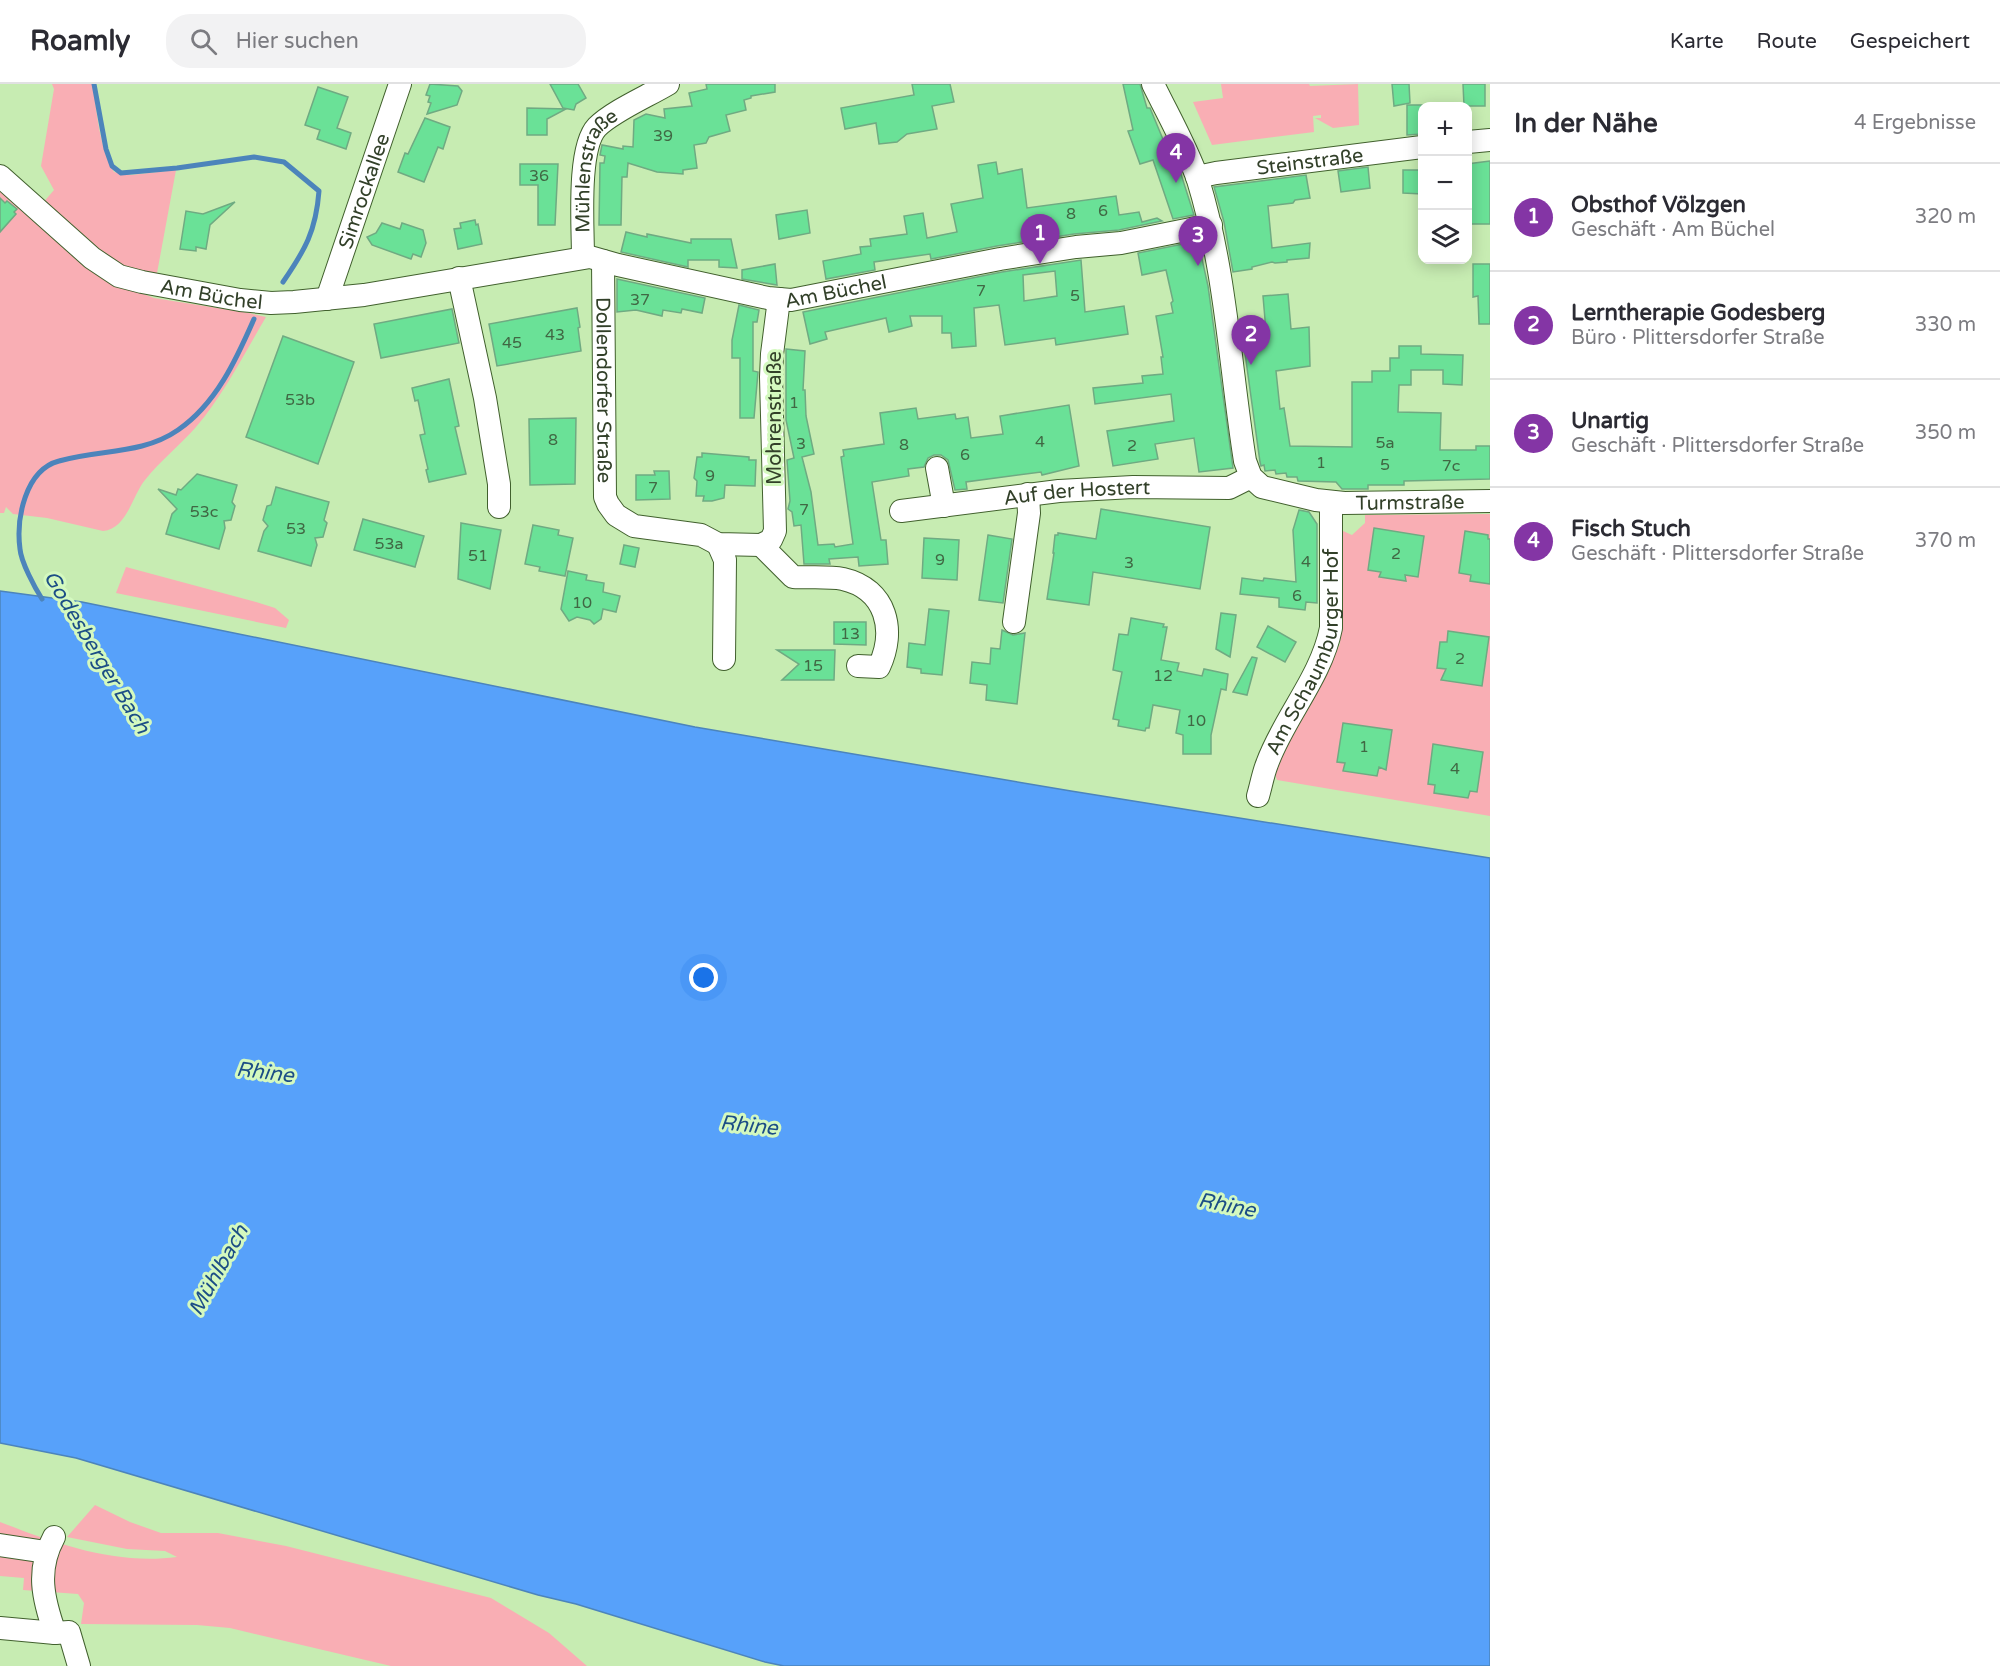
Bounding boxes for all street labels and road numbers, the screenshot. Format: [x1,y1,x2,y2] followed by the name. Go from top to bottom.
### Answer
[571,104,623,233] street label: Mühlenstraße
[334,131,395,252] street label: Simrockallee
[1255,144,1365,181] street label: Steinstraße
[783,271,889,314] street label: Am Büchel
[158,275,264,315] street label: Am Büchel
[590,297,616,483] street label: Dollendorfer Straße
[763,351,787,485] street label: Mohrenstraße
[1002,476,1151,511] street label: Auf der Hostert
[1355,490,1465,516] street label: Turmstraße
[1261,548,1344,759] street label: Am Schaumburger Hof

